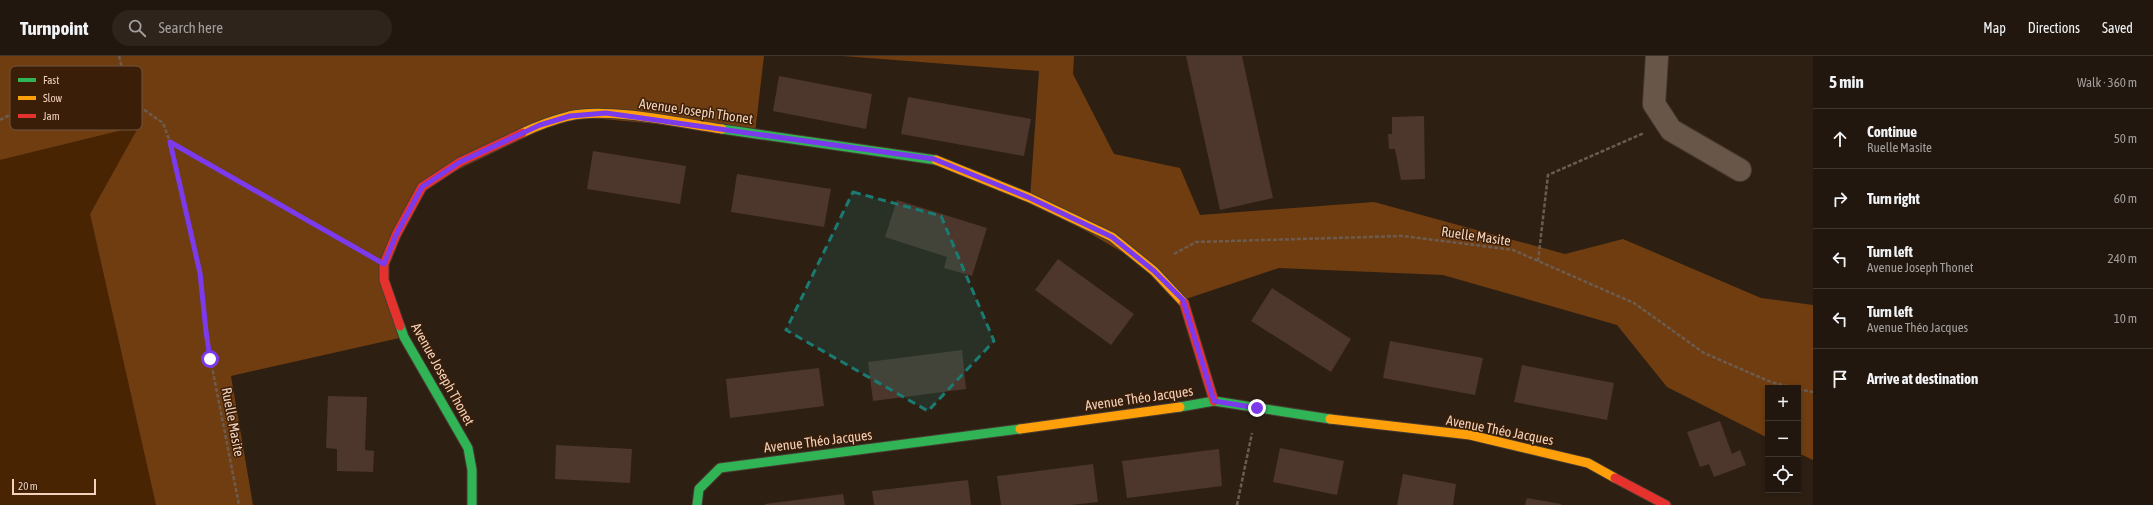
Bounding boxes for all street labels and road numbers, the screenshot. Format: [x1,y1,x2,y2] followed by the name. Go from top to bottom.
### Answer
[638,95,754,127] street label: Avenue Joseph Thonet
[1440,223,1512,249] street label: Ruelle Masite
[408,320,478,428] street label: Avenue Joseph Thonet
[1084,382,1194,414] street label: Avenue Théo Jacques
[218,386,248,458] street label: Ruelle Masite
[1445,412,1555,448] street label: Avenue Théo Jacques
[763,426,873,456] street label: Avenue Théo Jacques

